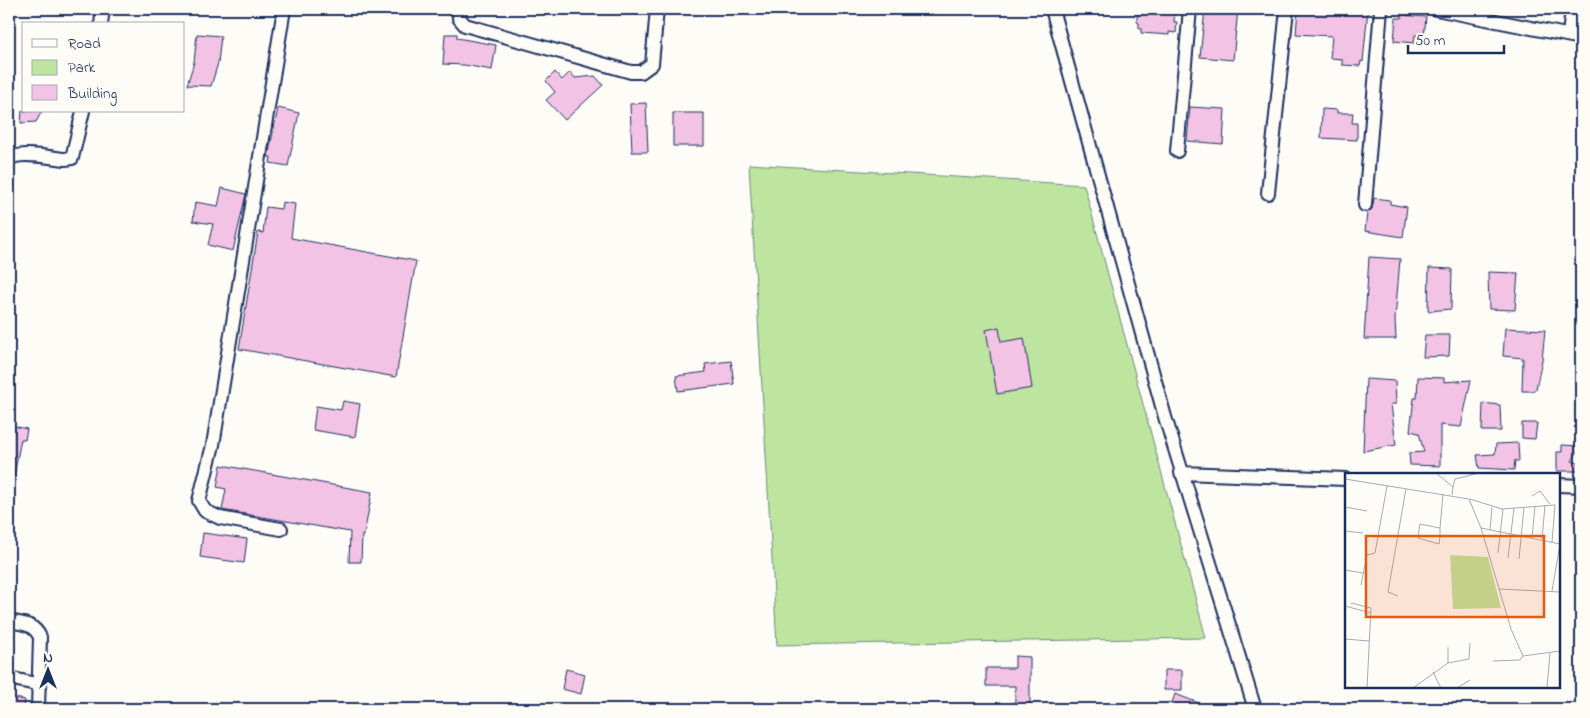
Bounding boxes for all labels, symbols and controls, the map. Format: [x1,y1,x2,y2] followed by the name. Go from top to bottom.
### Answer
[22,22,185,112] legend
[1408,22,1504,54] scale bar
[1415,30,1446,52] text: 50 m
[68,33,101,55] text: Road
[68,57,96,79] text: Park
[67,83,117,106] text: Building
[1345,473,1560,688] inset map
[22,646,72,696] north arrow
[43,648,53,669] text: N

